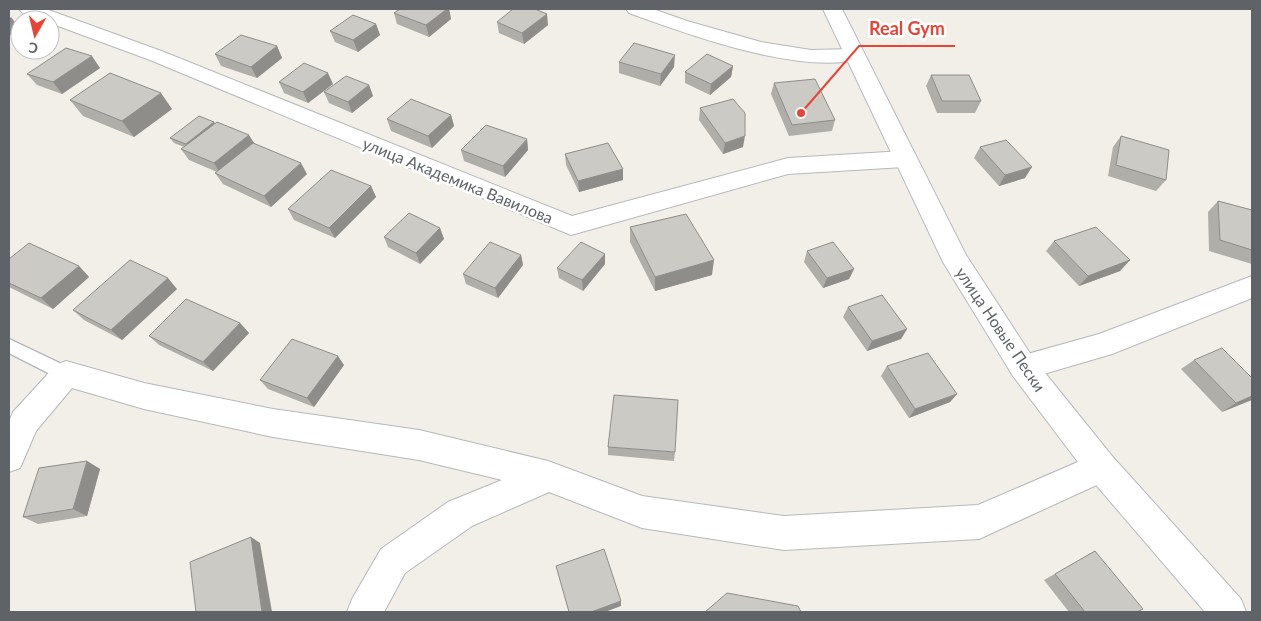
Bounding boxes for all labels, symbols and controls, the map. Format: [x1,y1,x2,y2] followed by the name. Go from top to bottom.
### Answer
[10,10,60,60] north arrow
[859,13,955,46] callout: Real Gym
[869,17,945,39] text: Real Gym
[27,39,39,57] text: С
[360,133,556,227] street label: улица Академика Вавилова
[952,263,1050,395] street label: улица Новые Пески

